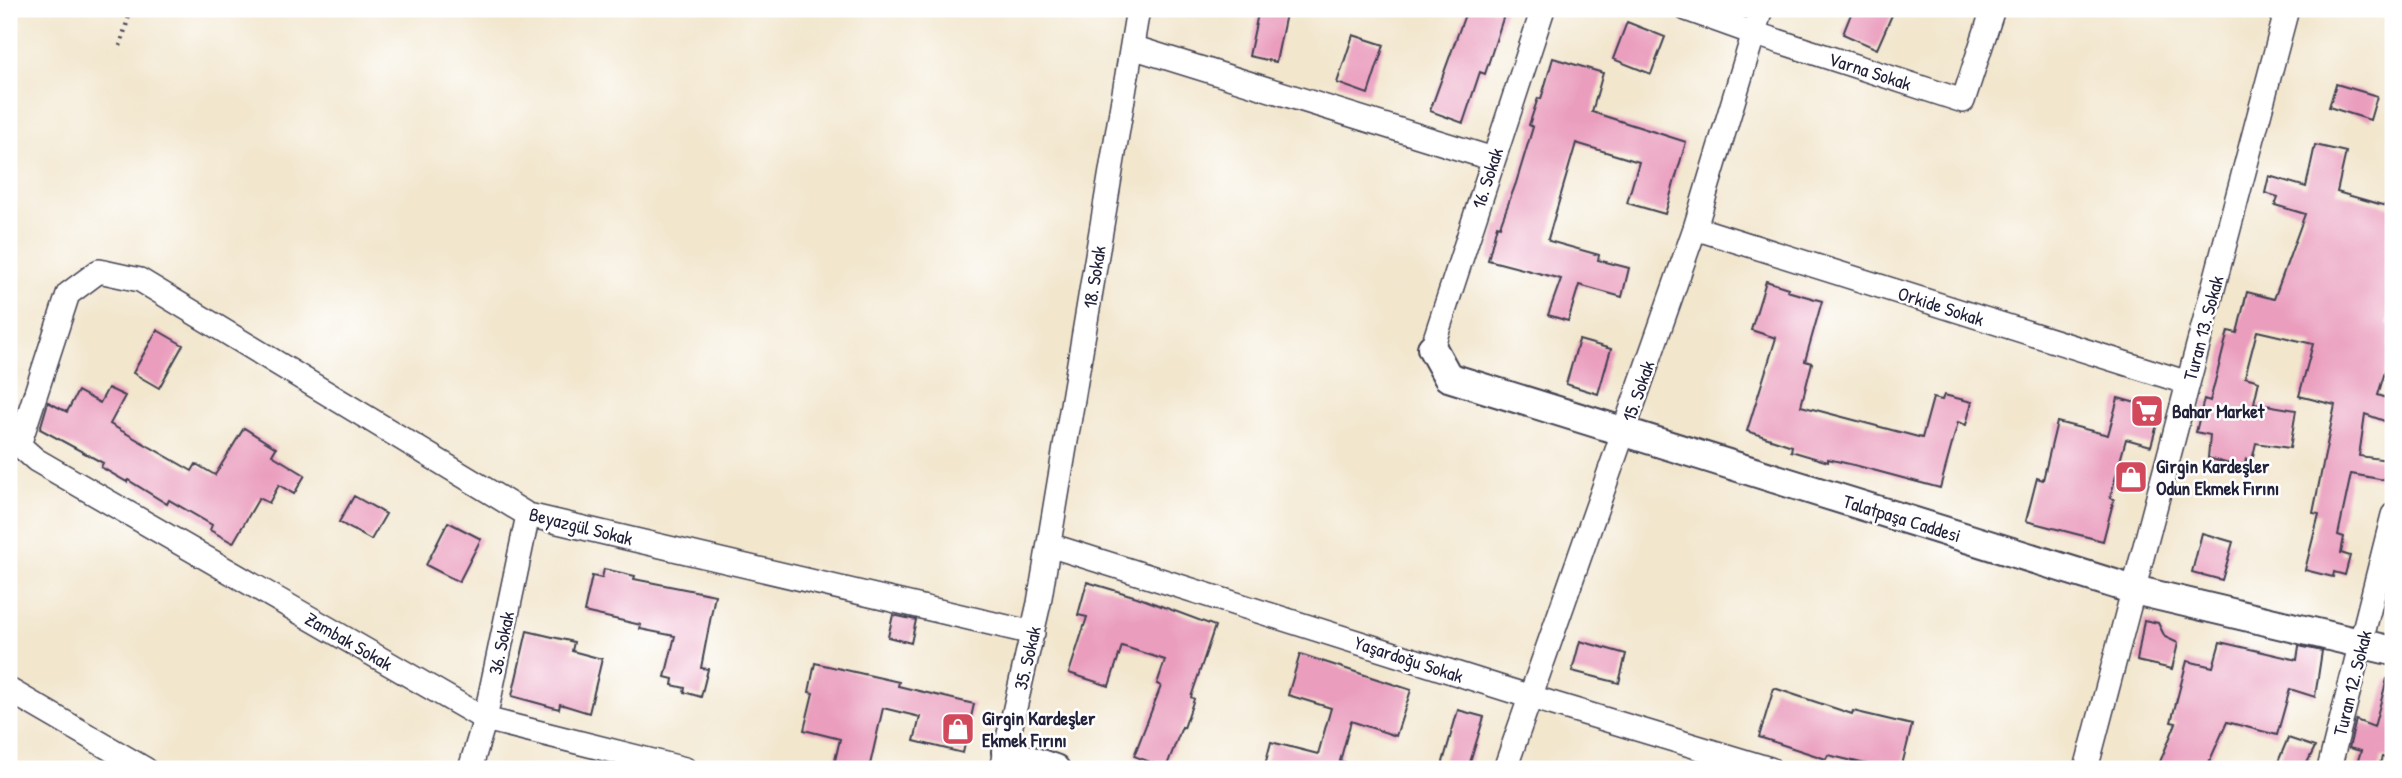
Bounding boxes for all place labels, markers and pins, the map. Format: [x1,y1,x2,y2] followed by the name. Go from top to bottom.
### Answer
[2128,392,2166,430] supermarket icon: Bahar Market
[2172,398,2266,424] place label: Bahar Market
[2156,453,2279,501] place label: Girgin Kardeşler Odun Ekmek Fırını
[2112,458,2150,496] shop icon: Girgin Kardeşler Odun Ekmek Fırını
[982,705,1096,753] place label: Girgin Kardeşler Ekmek Fırını
[939,710,977,748] shop icon: Girgin Kardeşler Ekmek Fırını

